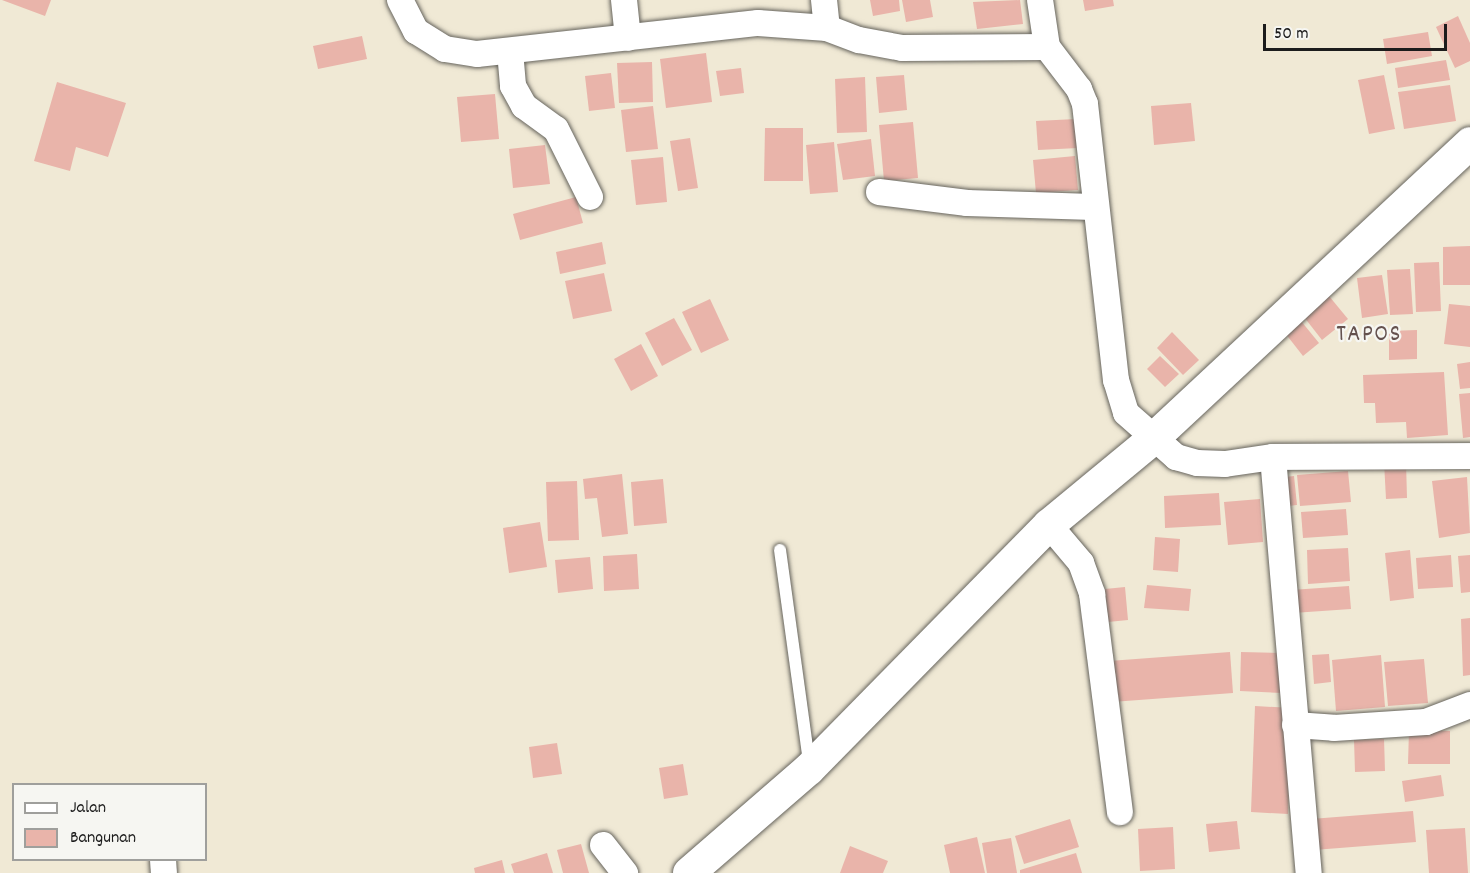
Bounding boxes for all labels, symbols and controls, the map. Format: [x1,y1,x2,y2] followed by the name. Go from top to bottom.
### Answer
[1266,12,1450,50] scale bar
[1274,22,1309,47] text: 50 m
[1336,322,1402,350] district label: TAPOS
[12,783,207,861] legend
[70,796,106,821] text: Jalan
[70,826,136,851] text: Bangunan

